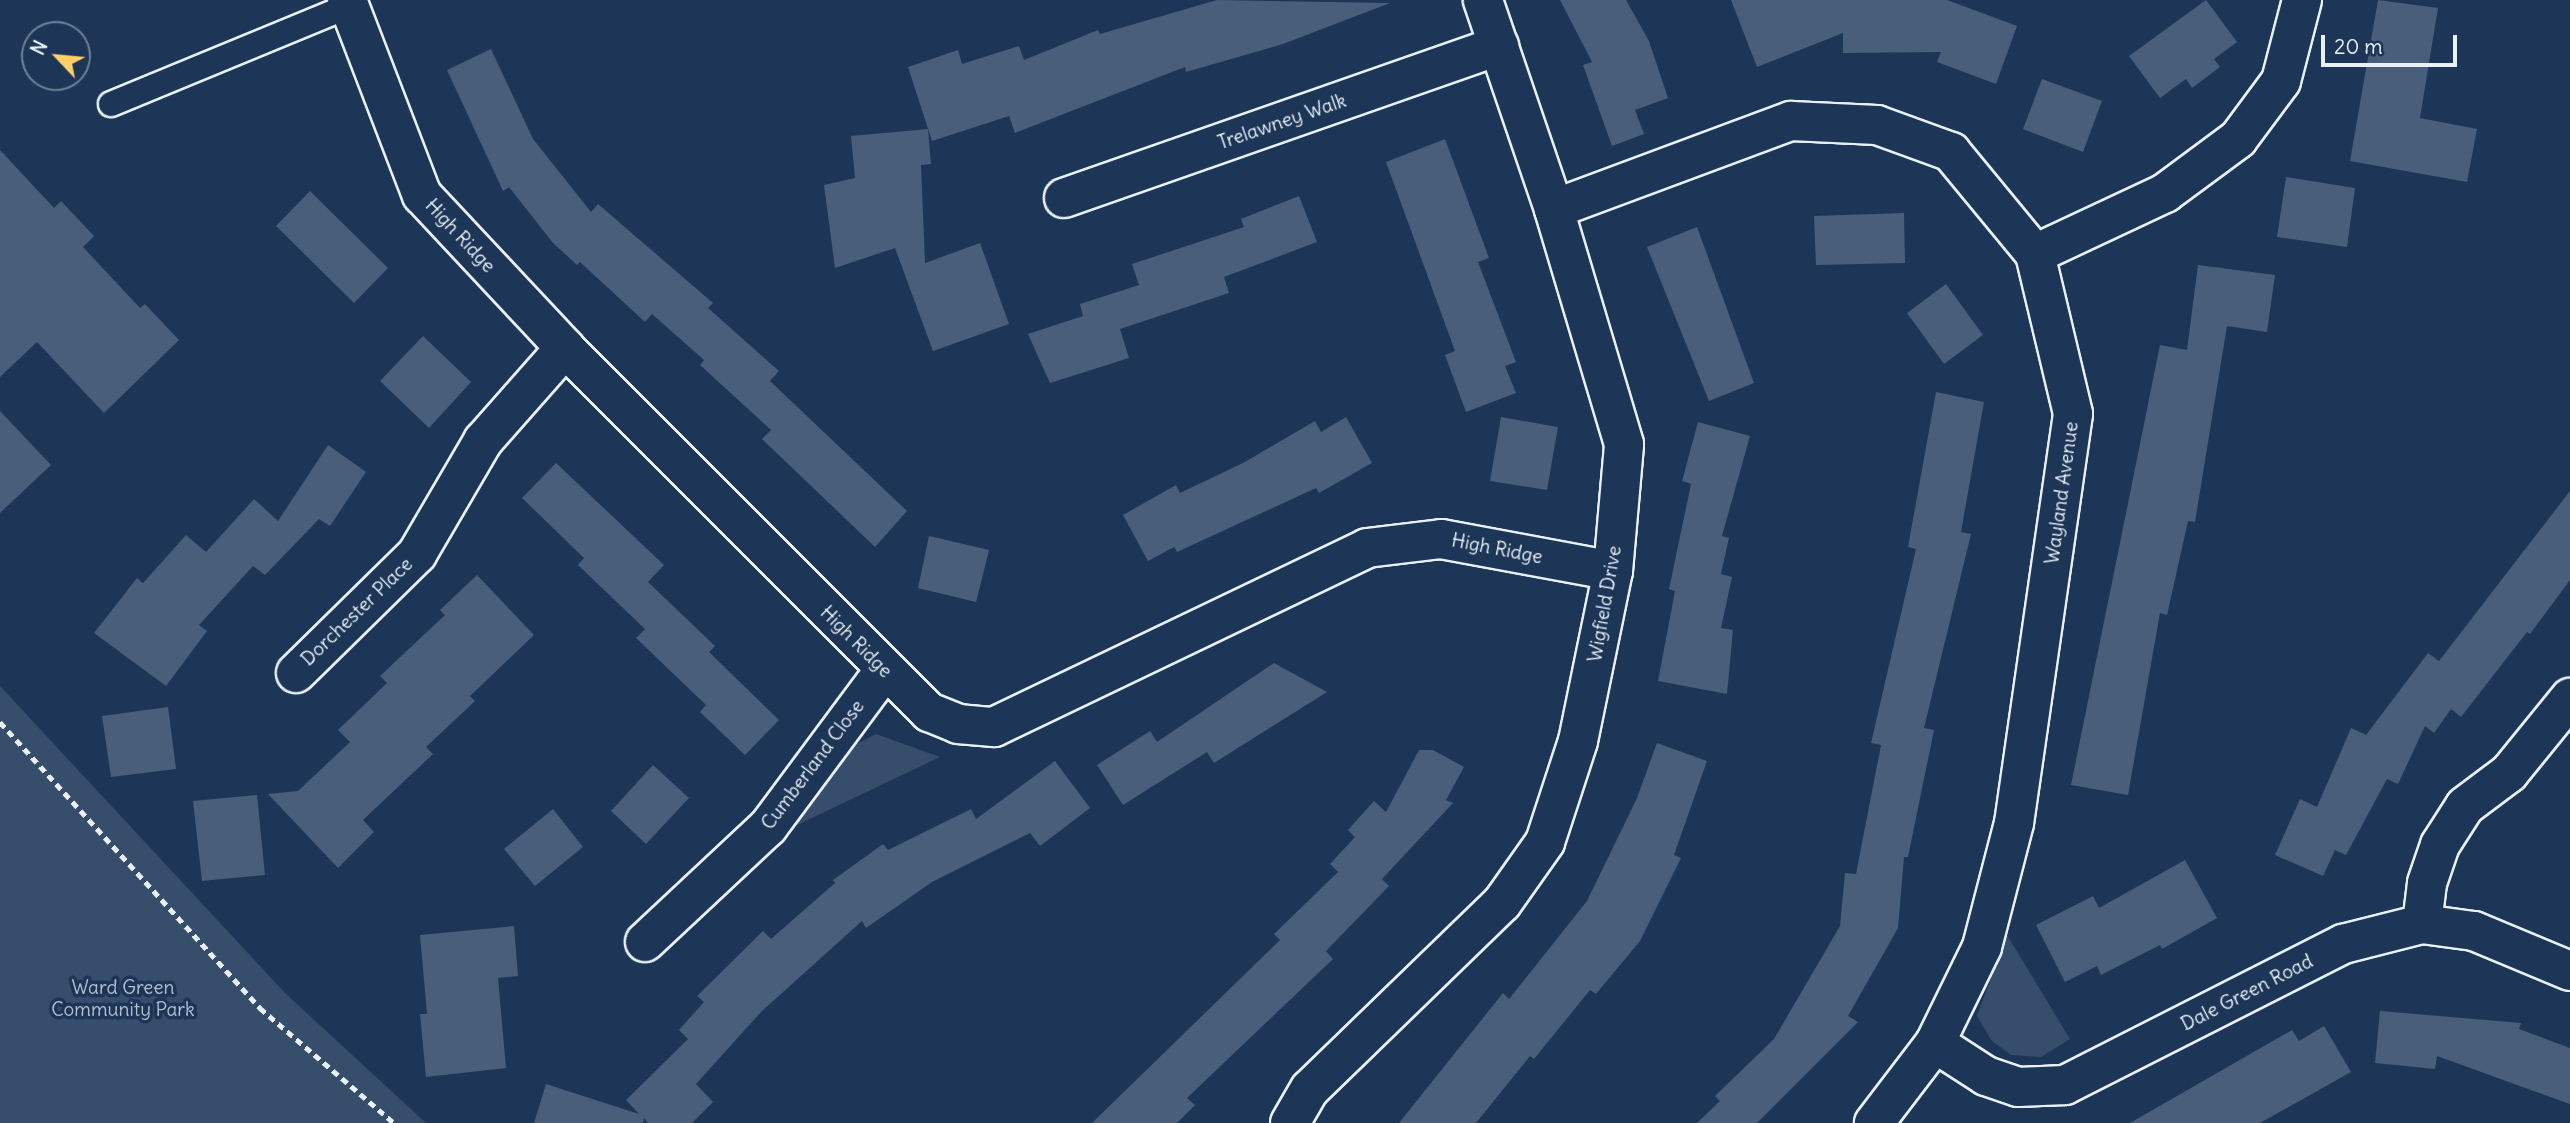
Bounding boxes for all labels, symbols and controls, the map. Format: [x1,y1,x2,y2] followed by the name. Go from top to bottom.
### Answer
[21,21,91,91] north arrow
[2325,21,2462,65] scale bar
[2334,33,2383,60] text: 20 m
[25,37,53,59] text: N
[1215,89,1349,155] street label: Trelawney Walk
[420,194,500,278] street label: High Ridge
[2041,420,2083,566] street label: Wayland Avenue
[1450,529,1544,569] street label: High Ridge
[1584,544,1626,664] street label: Wigfield Drive
[297,553,417,671] street label: Dorchester Place
[815,601,897,683] street label: High Ridge
[757,696,869,834] street label: Cumberland Close
[2177,950,2317,1036] street label: Dale Green Road
[51,977,195,1021] park label: Ward Green Community Park

